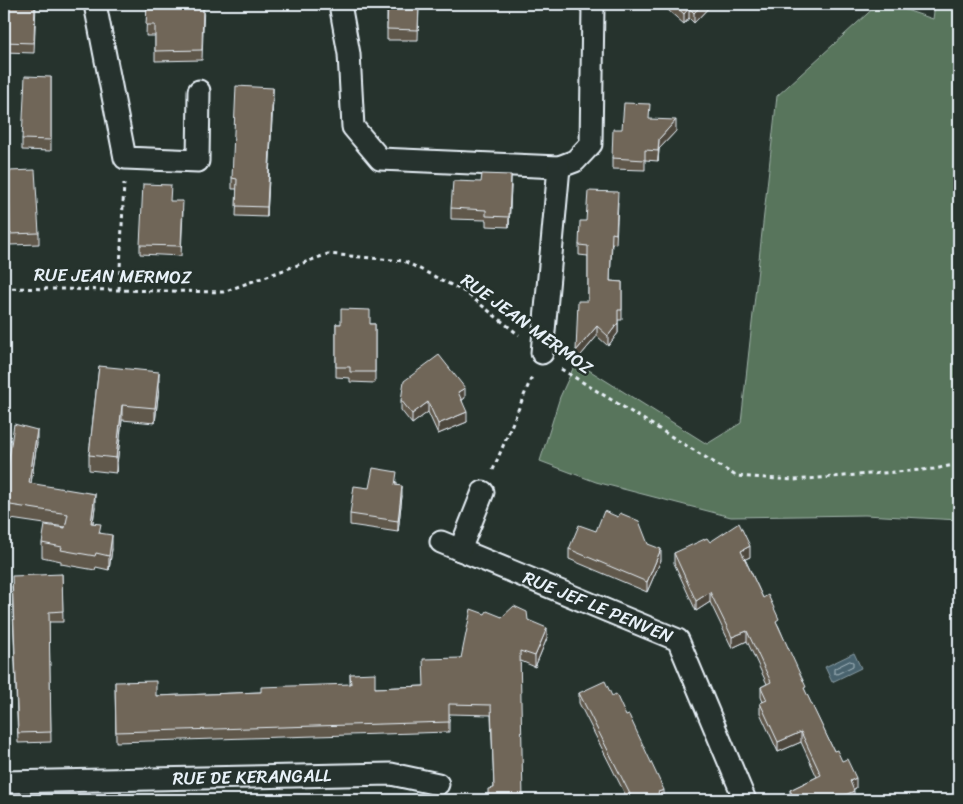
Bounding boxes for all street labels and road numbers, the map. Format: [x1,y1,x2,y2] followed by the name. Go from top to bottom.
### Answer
[34,259,192,293] street label: RUE JEAN MERMOZ
[454,265,600,383] street label: RUE JEAN MERMOZ
[518,562,679,652] street label: RUE JEF LE PENVEN
[172,759,332,795] street label: RUE DE KERANGALL

